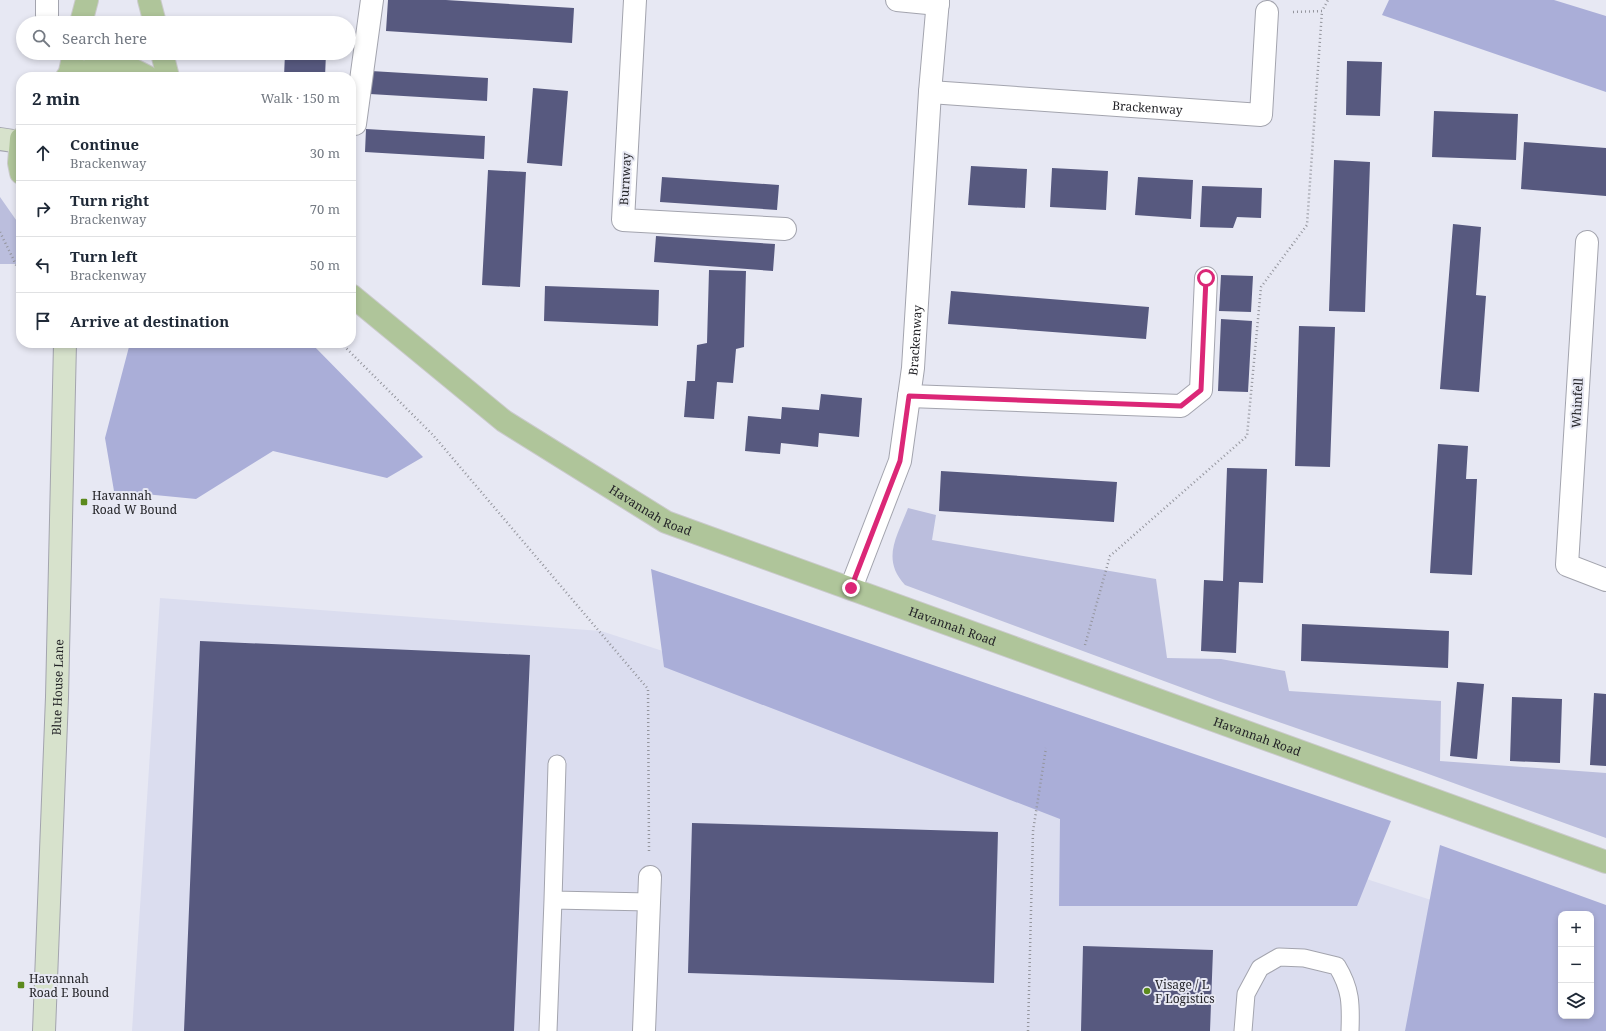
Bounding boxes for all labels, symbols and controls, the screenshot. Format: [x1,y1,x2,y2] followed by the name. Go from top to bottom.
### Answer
[16,16,356,60] search box
[30,27,52,49] icon: search
[62,28,147,48] text: Search here
[32,87,80,110] text: 2 min
[261,89,340,107] text: Walk · 150 m
[1112,96,1183,118] street label: Brackenway
[70,134,139,154] text: Continue
[32,142,54,164] icon: ahead
[310,144,340,162] text: 30 m
[615,152,635,206] street label: Burnway
[70,154,146,172] text: Brackenway
[70,190,149,210] text: Turn right
[32,198,54,220] icon: right
[310,200,340,218] text: 70 m
[70,210,146,228] text: Brackenway
[70,246,138,266] text: Turn left
[32,254,54,276] icon: left
[310,256,340,274] text: 50 m
[70,266,146,284] text: Brackenway
[1197,269,1215,287] route start
[904,304,925,376] street label: Brackenway
[32,310,54,332] icon: arrive
[70,311,229,331] text: Arrive at destination
[1567,377,1587,428] street label: Whinfell
[606,480,695,539] street label: Havannah Road
[92,487,178,518] place label: Havannah Road W Bound
[79,497,89,507] marker: Havannah Road W Bound
[842,579,860,597] route end
[907,602,999,650] street label: Havannah Road
[47,639,67,736] street label: Blue House Lane
[1211,712,1304,760] street label: Havannah Road
[1558,911,1594,1019] map controls
[1558,911,1594,947] button: +
[1558,947,1594,983] button: −
[29,970,110,1001] place label: Havannah Road E Bound
[1155,976,1215,1007] place label: Visage / L F Logistics
[16,980,26,990] marker: Havannah Road E Bound
[1558,983,1594,1019] button: layers
[1142,986,1152,996] marker: Visage / L F Logistics

